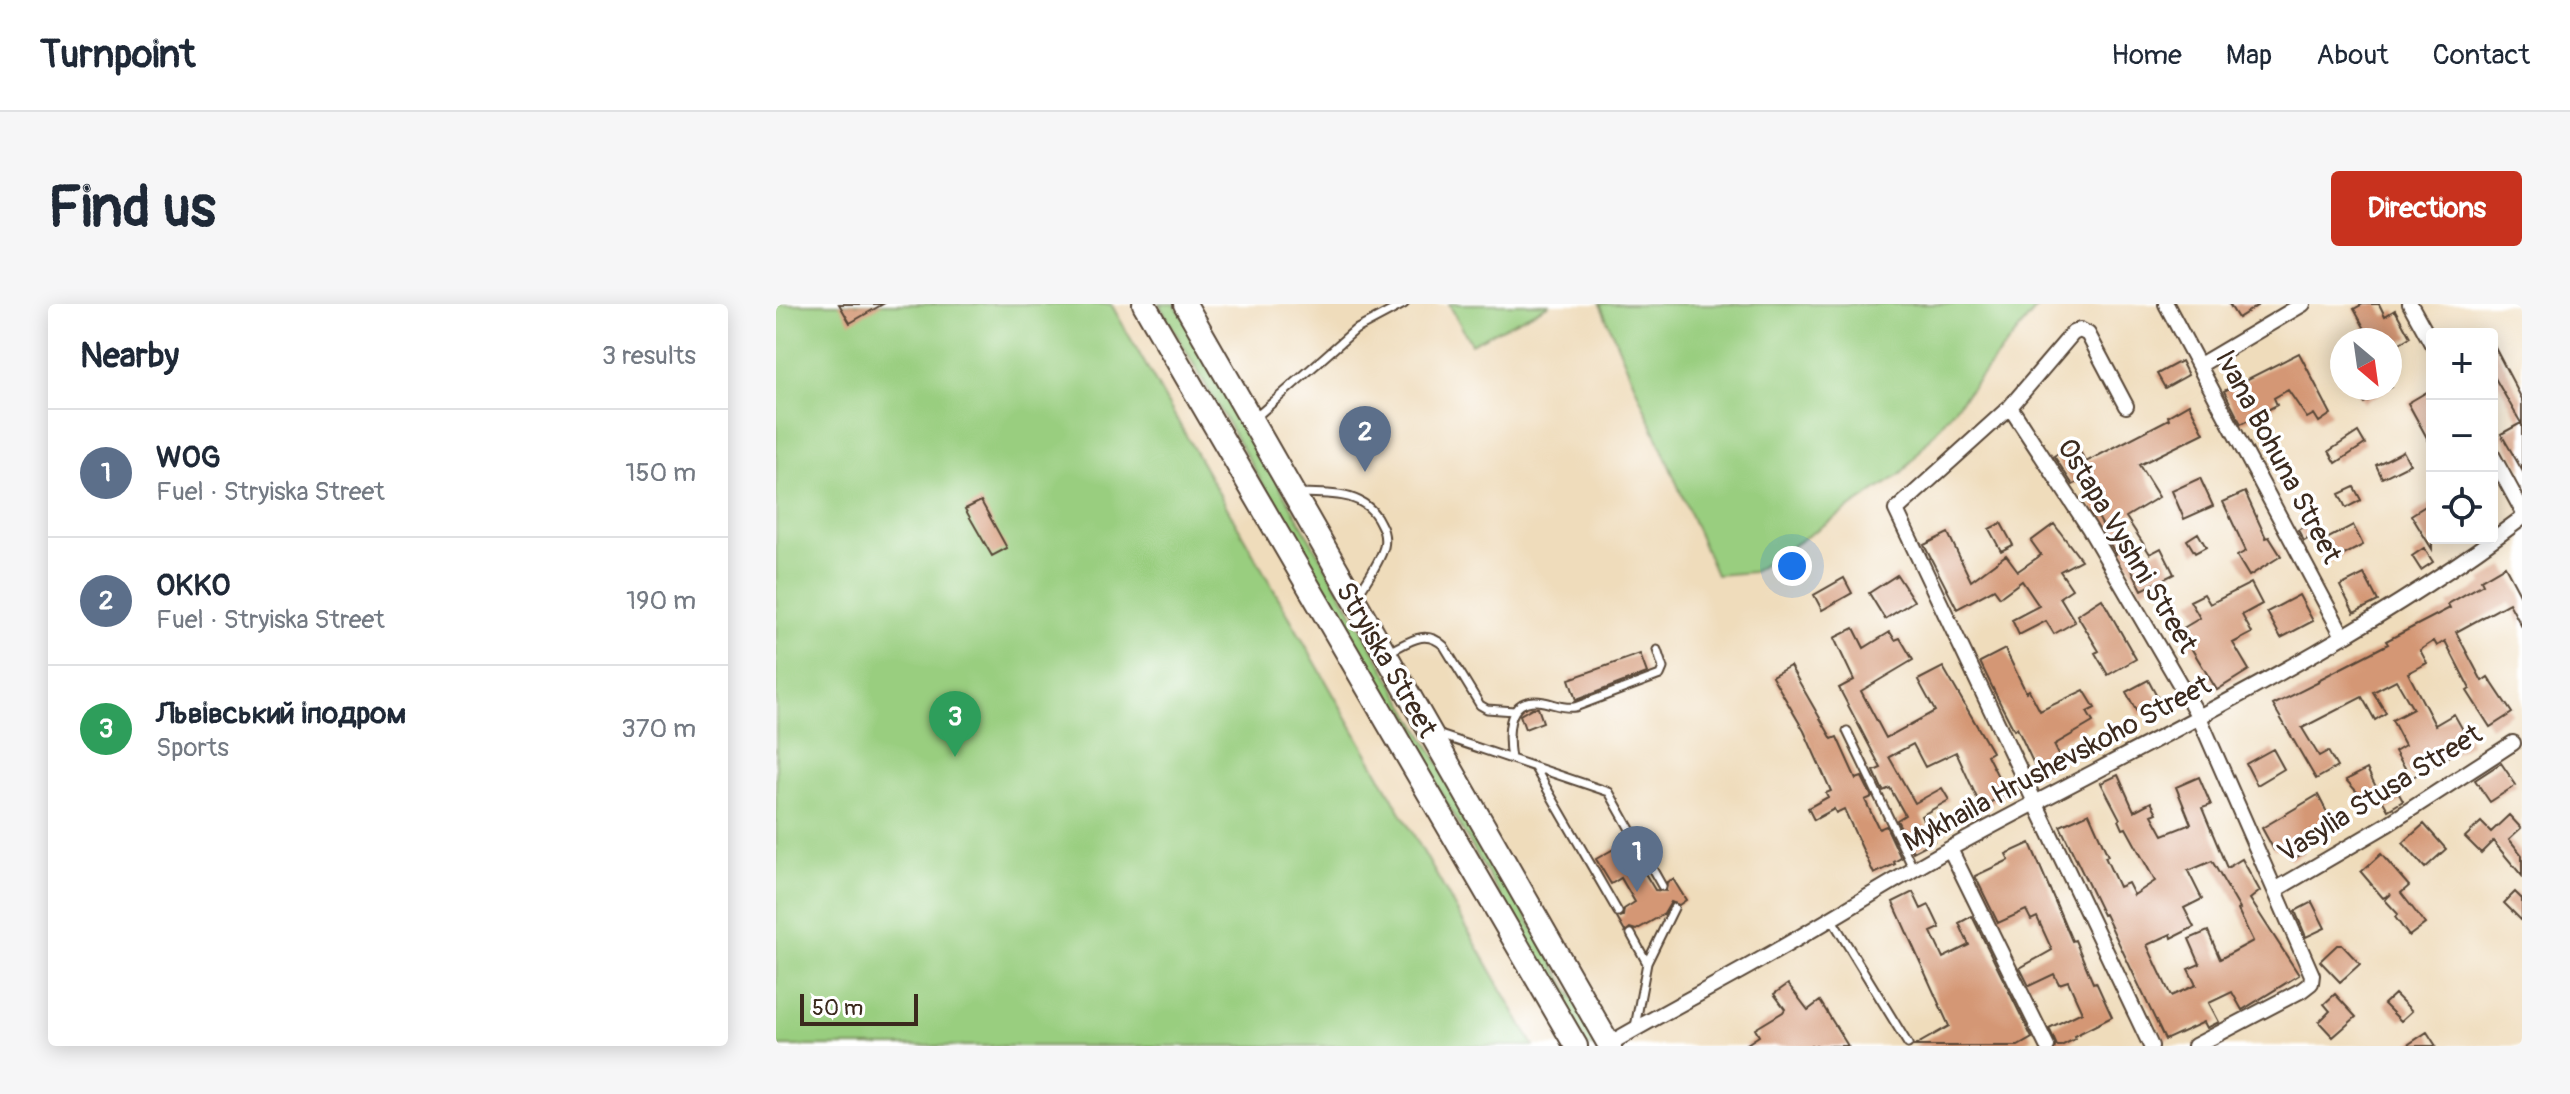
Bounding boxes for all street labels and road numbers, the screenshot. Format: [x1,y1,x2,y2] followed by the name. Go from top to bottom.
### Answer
[2207,344,2349,570] street label: Ivana Bohuna Street
[2049,432,2205,660] street label: Ostapa Vyshni Street
[1327,576,1445,745] street label: Stryiska Street
[1897,667,2218,860] street label: Mykhaila Hrushevskoho Street
[2271,717,2489,871] street label: Vasylia Stusa Street

